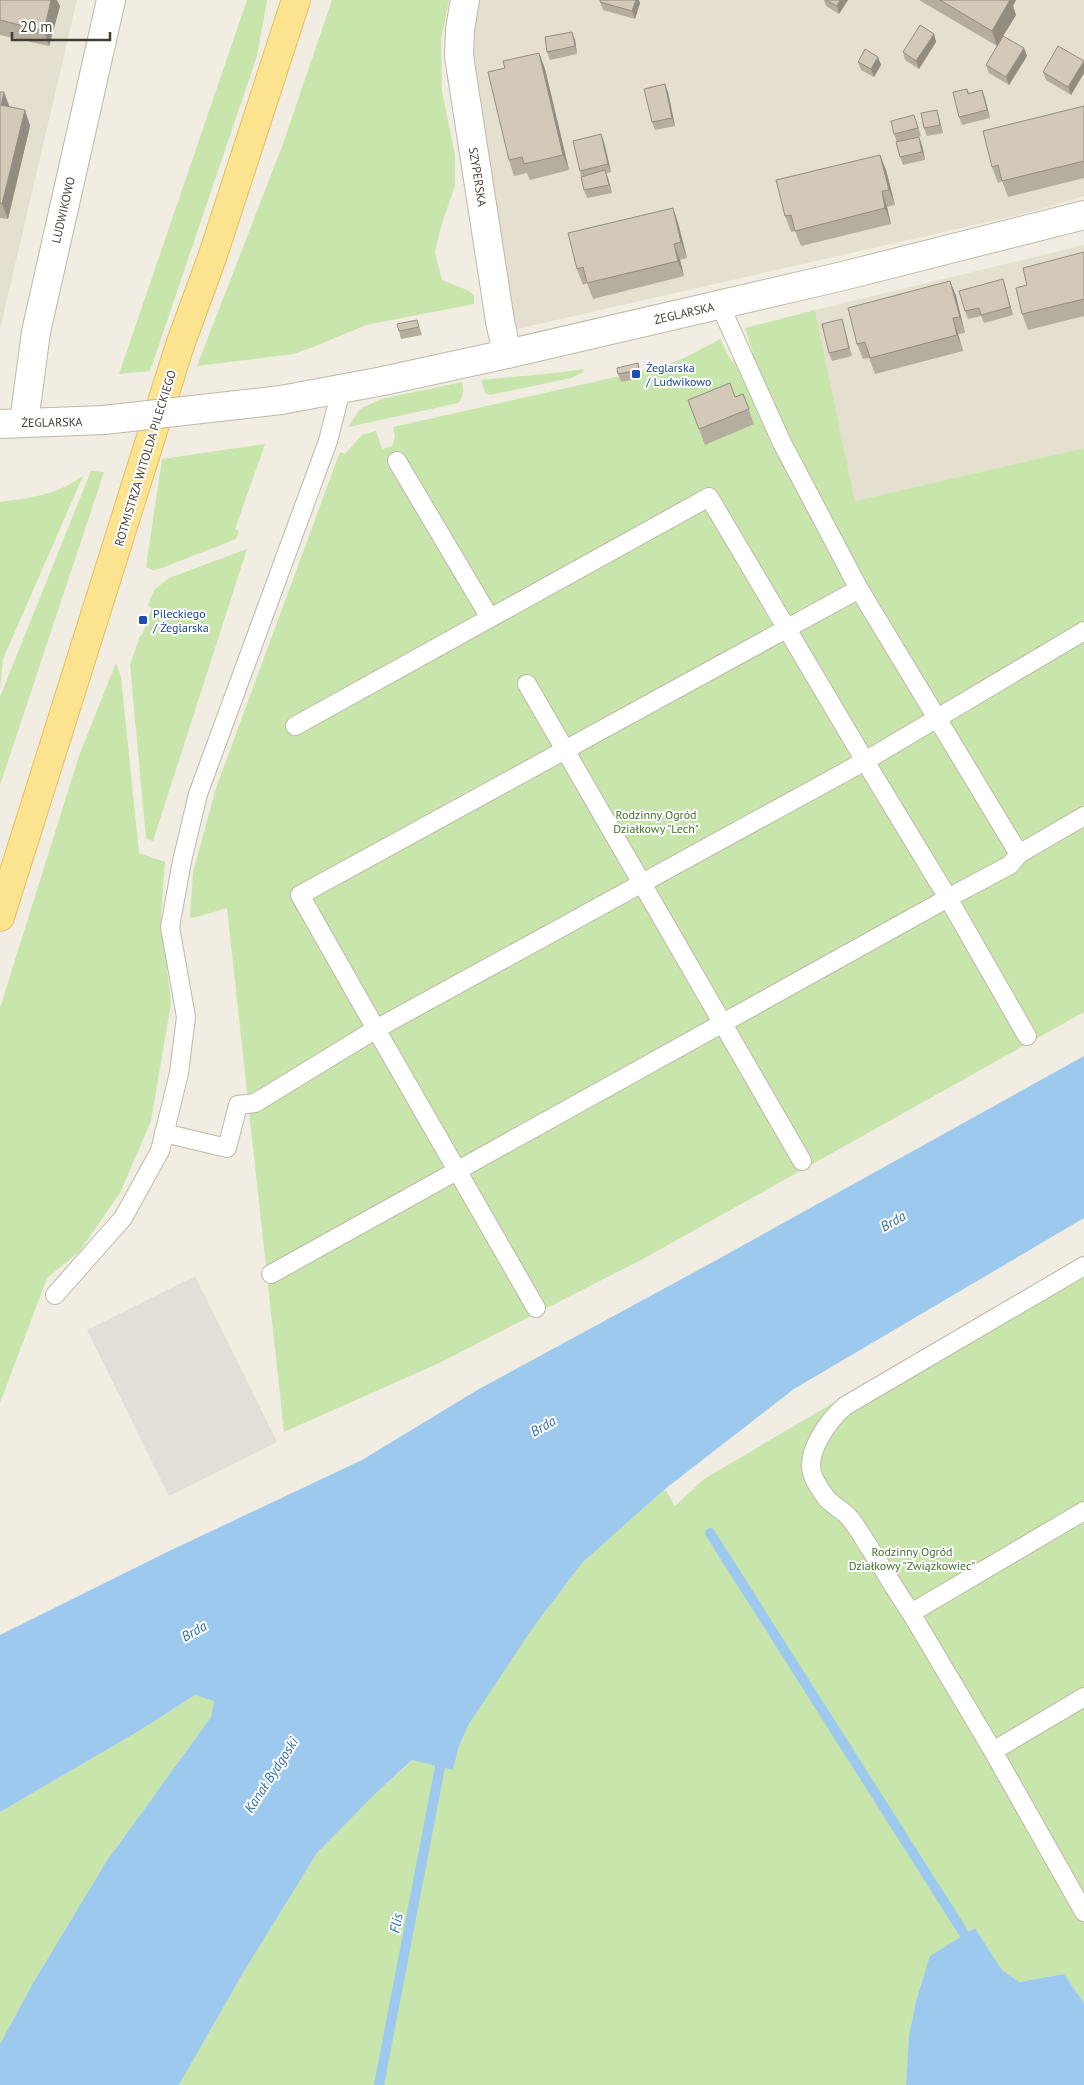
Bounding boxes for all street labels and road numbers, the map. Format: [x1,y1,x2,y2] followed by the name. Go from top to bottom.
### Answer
[466,146,490,208] street label: SZYPERSKA
[48,175,78,245] street label: LUDWIKOWO
[653,299,715,327] street label: ŻEGLARSKA
[111,368,179,548] street label: ROTMISTRZA WITOLDA PILECKIEGO
[21,414,83,430] street label: ŻEGLARSKA

